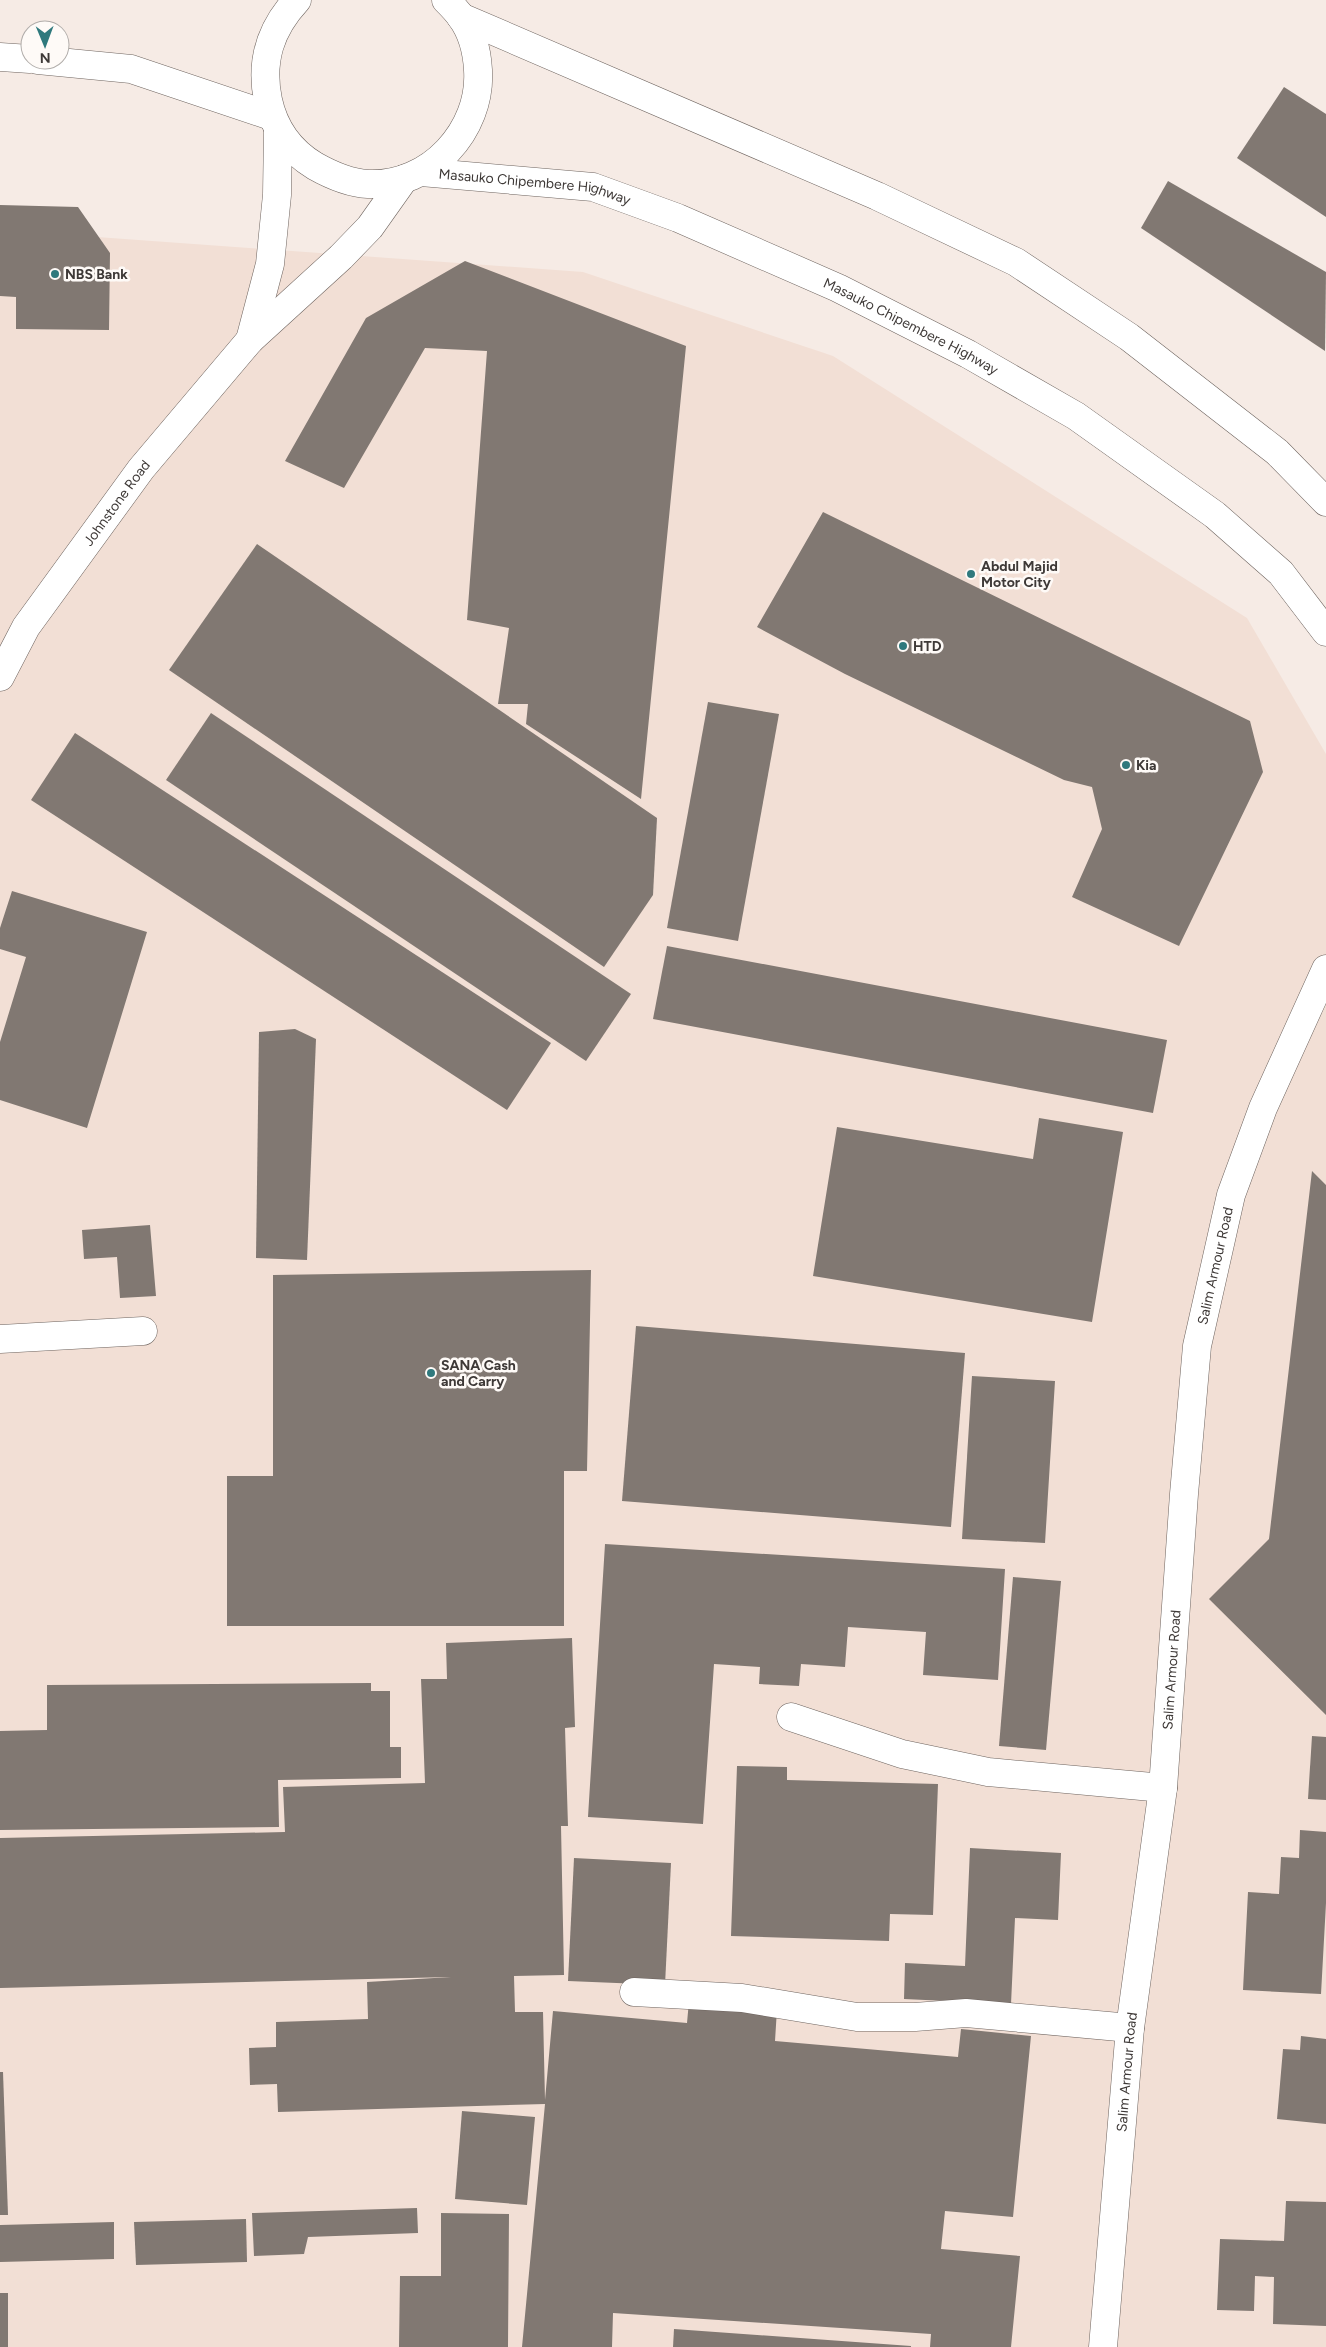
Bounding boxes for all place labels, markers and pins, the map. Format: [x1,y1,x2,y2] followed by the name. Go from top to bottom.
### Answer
[65,266,128,283] place label: NBS Bank
[49,268,61,280] marker: NBS Bank
[981,558,1058,591] place label: Abdul Majid Motor City
[965,568,977,580] marker: Abdul Majid Motor City
[913,638,942,655] place label: HTD
[897,640,909,652] marker: HTD
[1136,757,1156,774] place label: Kia
[1120,759,1132,771] marker: Kia
[441,1357,516,1390] place label: SANA Cash and Carry
[425,1367,437,1379] marker: SANA Cash and Carry

